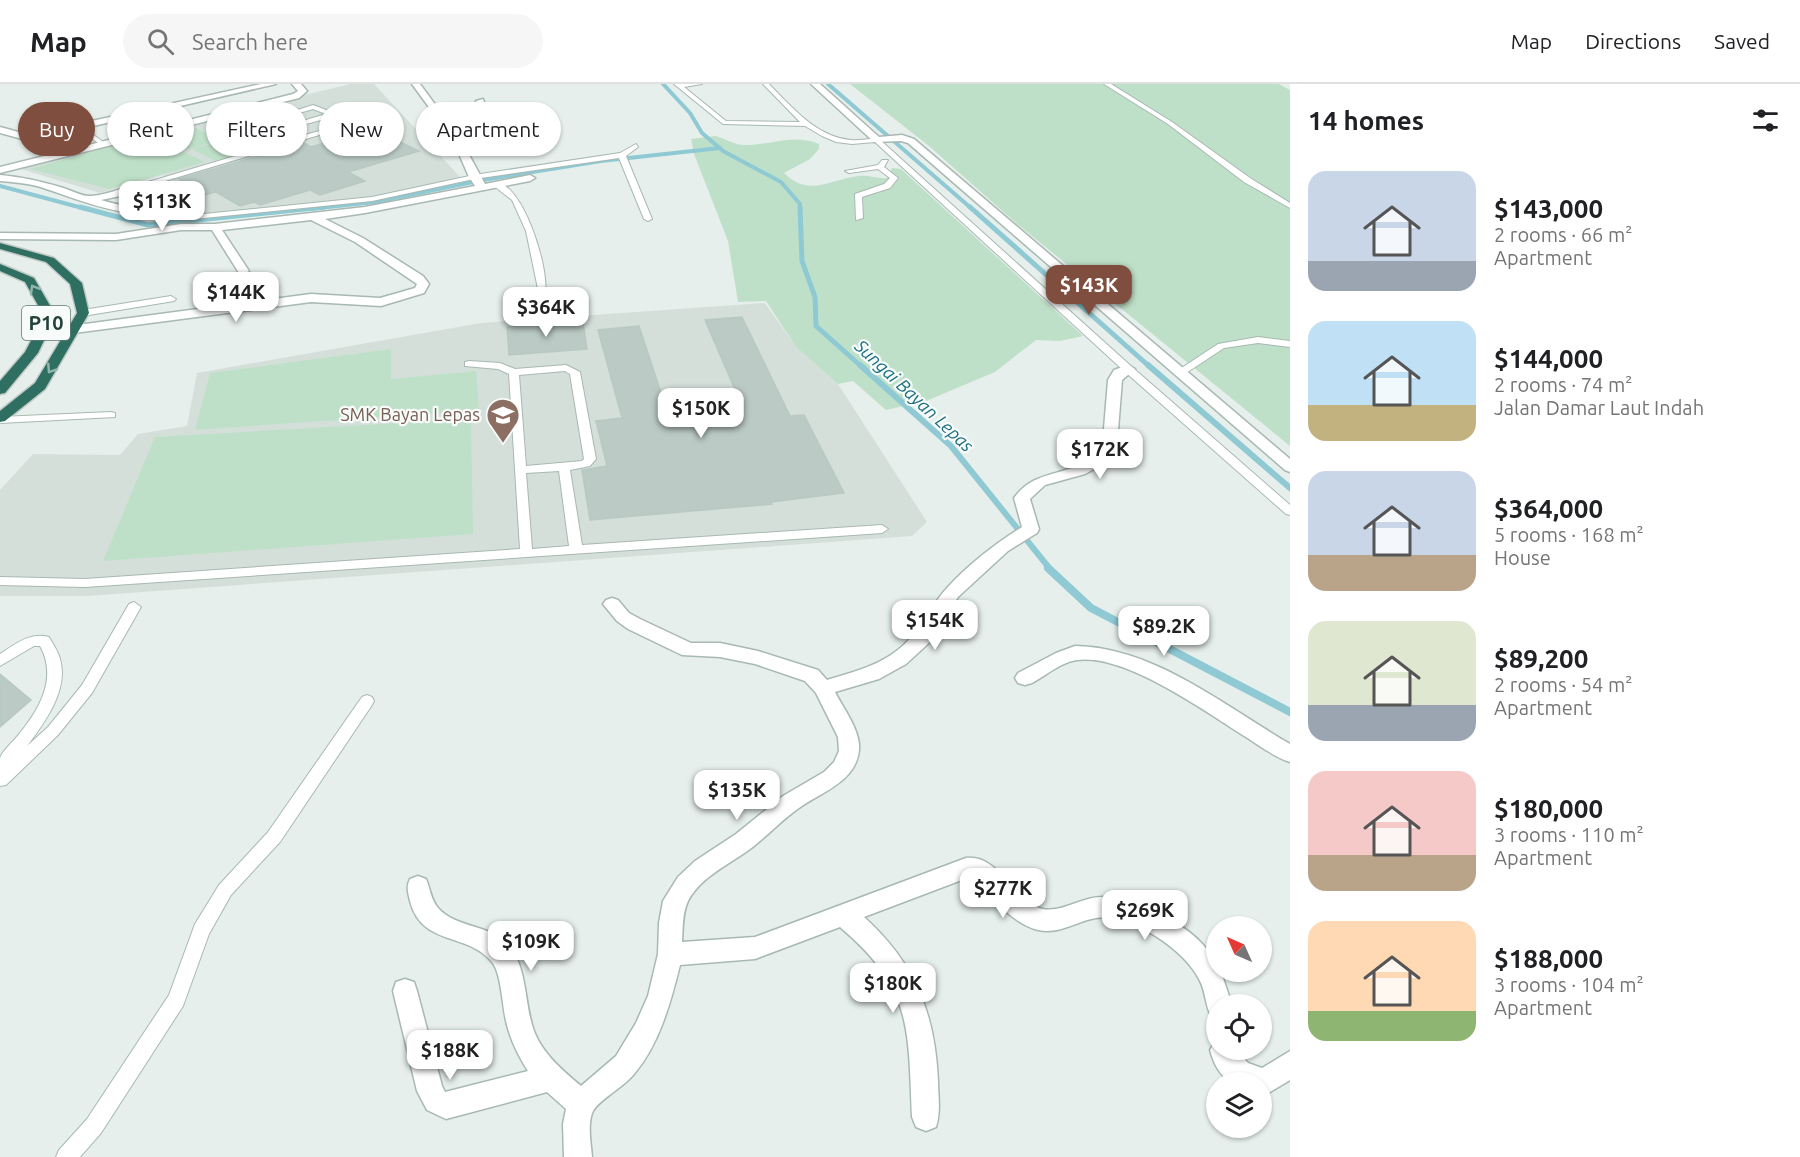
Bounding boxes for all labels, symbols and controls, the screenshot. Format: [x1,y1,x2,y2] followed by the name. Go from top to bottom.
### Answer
[123,14,543,68] search box
[144,25,177,58] icon: search
[30,26,87,57] text: Map
[192,29,308,54] text: Search here
[1511,29,1552,53] text: Map
[1585,29,1681,53] text: Directions
[1714,29,1770,53] text: Saved
[18,102,95,156] chip: Buy
[107,102,194,156] chip: Rent
[206,102,307,156] chip: Filters
[319,102,404,156] chip: New
[416,102,561,156] chip: Apartment
[1749,104,1782,137] icon: filters
[1308,106,1424,135] text: 14 homes
[120,181,204,232] pin: $113K
[133,189,191,212] text: $113K
[1494,194,1603,223] text: $143,000
[1356,195,1428,267] icon: home
[1494,223,1632,246] text: 2 rooms · 66 m²
[1494,246,1592,269] text: Apartment
[1047,265,1131,316] pin: $143K
[194,272,278,323] pin: $144K
[1060,273,1118,296] text: $143K
[207,280,265,303] text: $144K
[30,285,41,295] one-way arrow
[504,287,588,338] pin: $364K
[517,295,575,318] text: $364K
[22,306,70,340] road number: P10
[851,335,978,456] water label: Sungai Bayan Lepas
[1494,344,1603,373] text: $144,000
[1356,345,1428,417] icon: home
[48,362,59,373] one-way arrow
[1494,373,1632,396] text: 2 rooms · 74 m²
[659,388,743,439] pin: $150K
[672,396,730,419] text: $150K
[1494,396,1704,419] text: Jalan Damar Laut Indah
[485,397,521,444] school or university icon: SMK Bayan Lepas
[340,404,480,424] place label: SMK Bayan Lepas
[1058,429,1142,480] pin: $172K
[1071,437,1129,460] text: $172K
[1494,494,1603,523] text: $364,000
[1356,495,1428,567] icon: home
[1494,523,1644,546] text: 5 rooms · 168 m²
[1494,546,1551,569] text: House
[893,600,977,651] pin: $154K
[1115,606,1213,657] pin: $89.2K
[906,608,964,631] text: $154K
[1132,614,1196,637] text: $89.2K
[1494,644,1588,673] text: $89,200
[1356,645,1428,717] icon: home
[1494,673,1632,696] text: 2 rooms · 54 m²
[1494,696,1592,719] text: Apartment
[695,770,779,821] pin: $135K
[708,778,766,801] text: $135K
[1494,794,1603,823] text: $180,000
[1356,795,1428,867] icon: home
[1494,823,1644,846] text: 3 rooms · 110 m²
[1494,846,1592,869] text: Apartment
[961,868,1045,919] pin: $277K
[974,876,1032,899] text: $277K
[1103,890,1187,941] pin: $269K
[1116,898,1174,921] text: $269K
[1206,916,1272,982] north arrow
[1206,916,1272,1138] map controls
[489,921,573,972] pin: $109K
[502,929,560,952] text: $109K
[1494,944,1603,973] text: $188,000
[1356,945,1428,1017] icon: home
[851,963,935,1014] pin: $180K
[864,971,922,994] text: $180K
[1494,973,1644,996] text: 3 rooms · 104 m²
[1206,994,1272,1060] button: locate
[1494,996,1592,1019] text: Apartment
[408,1030,492,1081] pin: $188K
[421,1038,479,1061] text: $188K
[1206,1072,1272,1138] button: layers

